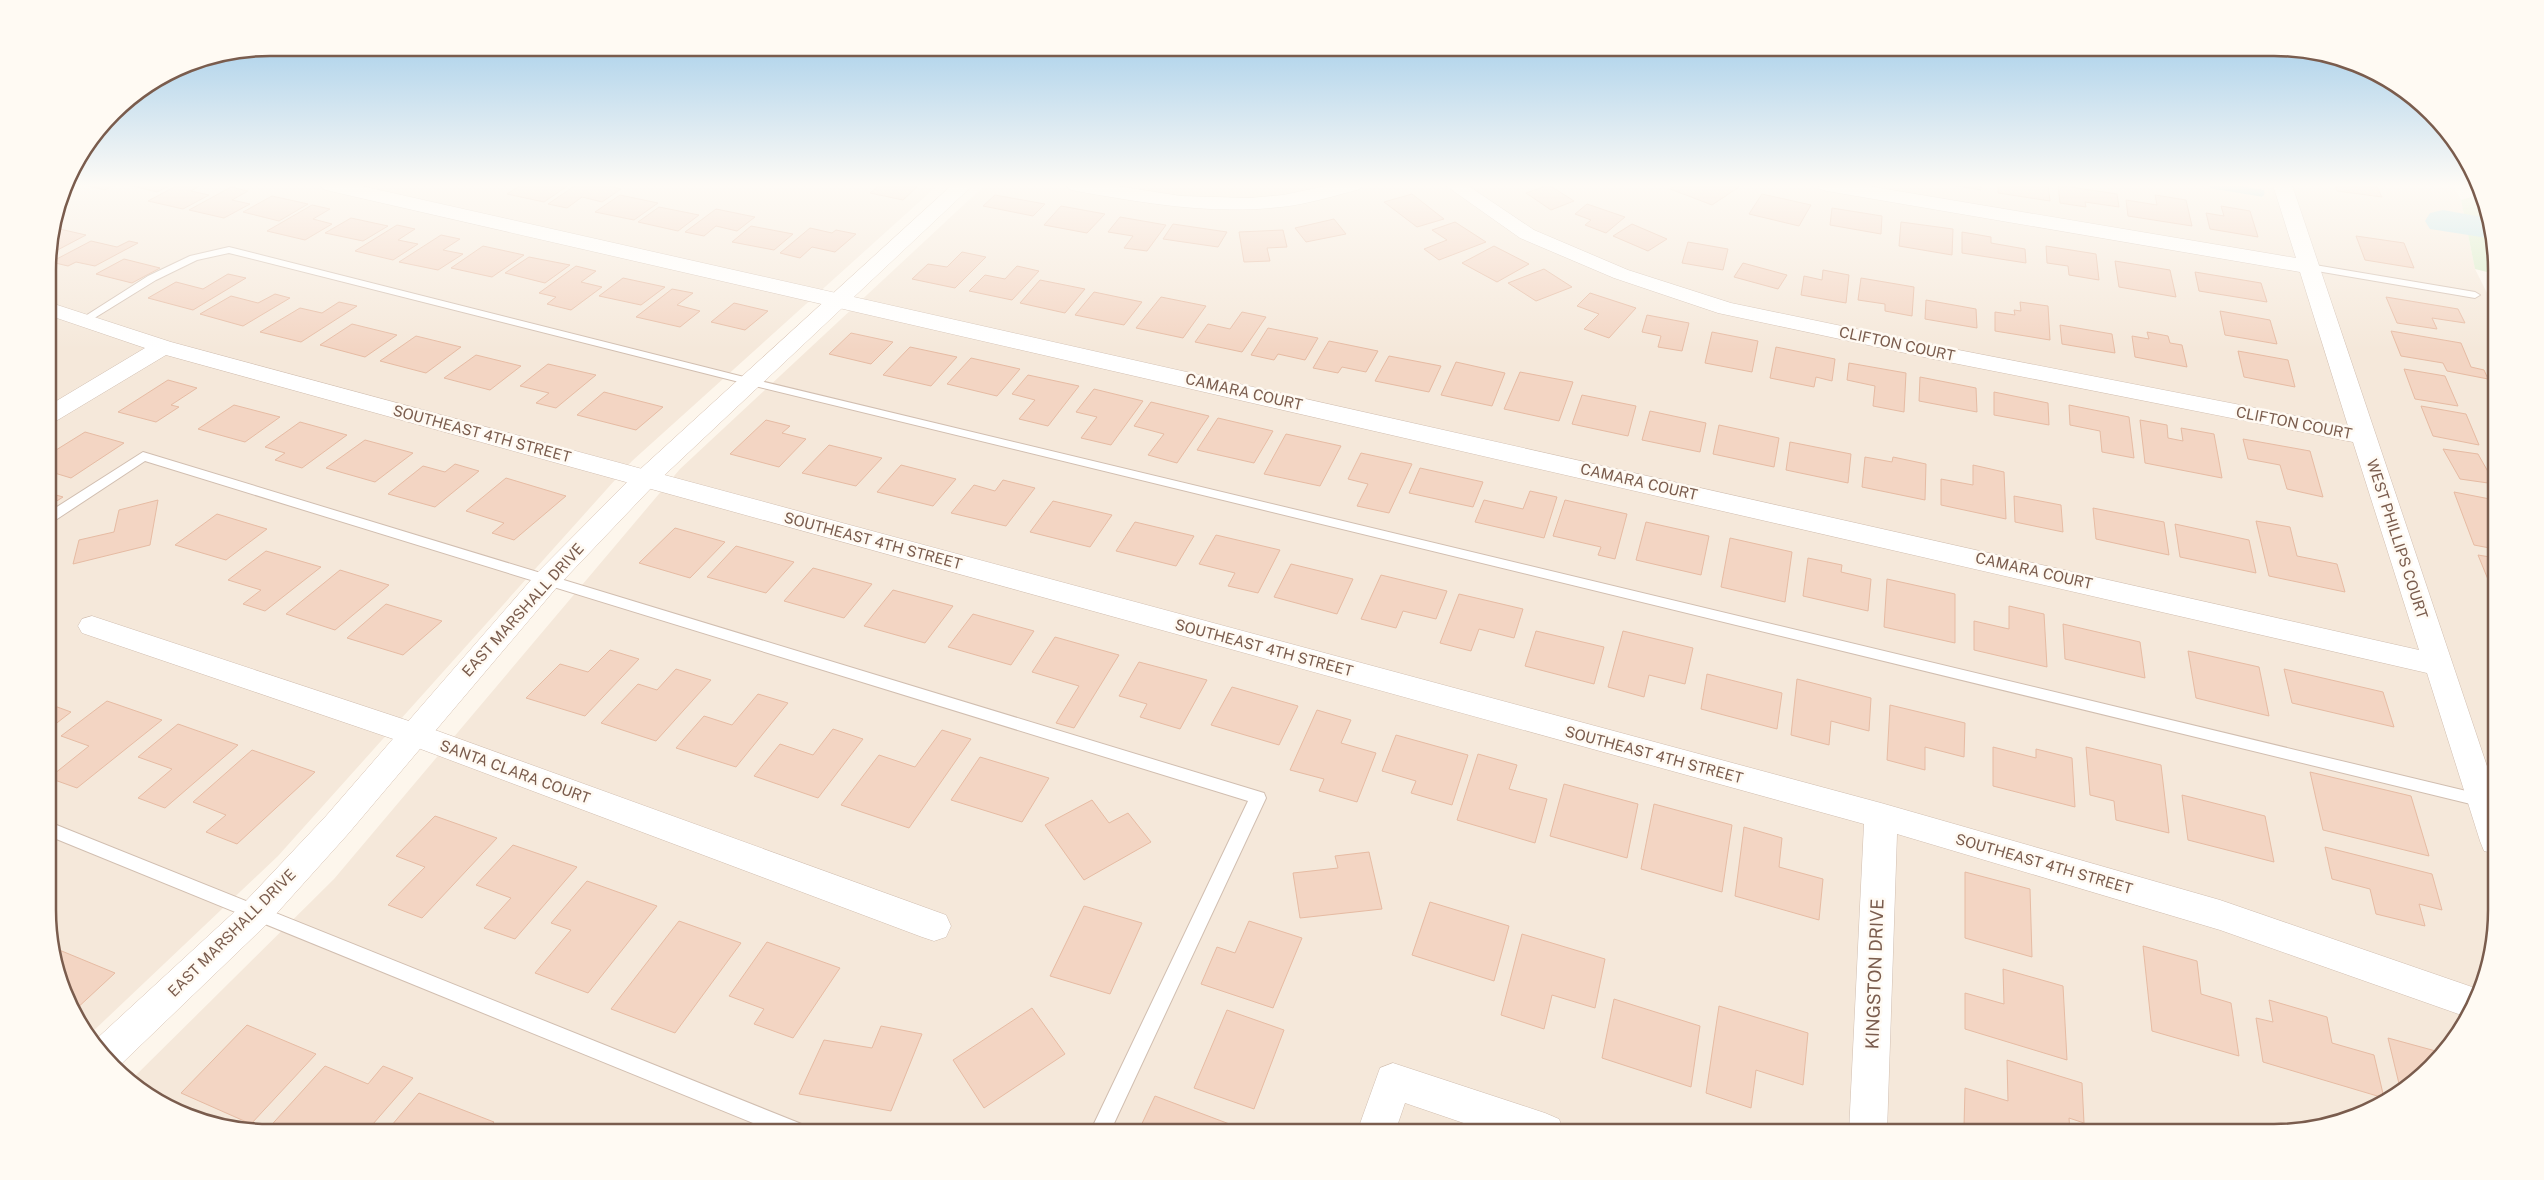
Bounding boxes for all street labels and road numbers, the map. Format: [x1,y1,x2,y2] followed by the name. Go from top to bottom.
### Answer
[1838,323,1957,364] street label: CLIFTON COURT
[1184,370,1304,413] street label: CAMARA COURT
[391,402,573,465] street label: SOUTHEAST 4TH STREET
[2235,403,2354,442] street label: CLIFTON COURT
[2364,457,2431,621] street label: WEST PHILLIPS COURT
[1579,460,1699,503] street label: CAMARA COURT
[782,509,964,572] street label: SOUTHEAST 4TH STREET
[458,540,587,680] street label: EAST MARSHALL DRIVE
[1974,549,2094,592] street label: CAMARA COURT
[1173,616,1355,679] street label: SOUTHEAST 4TH STREET
[1563,723,1745,786] street label: SOUTHEAST 4TH STREET
[438,736,593,807] street label: SANTA CLARA COURT
[1954,830,2135,897] street label: SOUTHEAST 4TH STREET
[164,865,299,1000] street label: EAST MARSHALL DRIVE
[1861,898,1888,1050] street label: KINGSTON DRIVE

